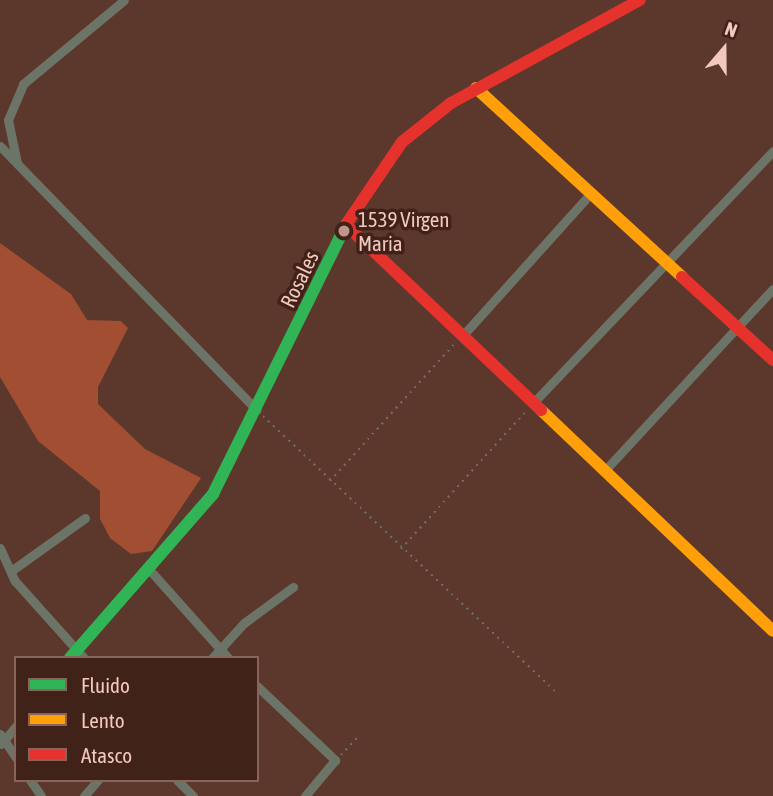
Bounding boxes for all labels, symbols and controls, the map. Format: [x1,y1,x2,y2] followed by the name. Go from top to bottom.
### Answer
[689,14,759,84] north arrow
[722,17,740,42] text: N
[358,206,449,256] place label: 1539 Virgen Maria
[336,223,352,239] marker: 1539 Virgen Maria
[275,247,323,311] street label: Rosales
[14,656,259,782] legend
[81,673,130,697] text: Fluido
[81,708,125,732] text: Lento
[81,743,132,767] text: Atasco

